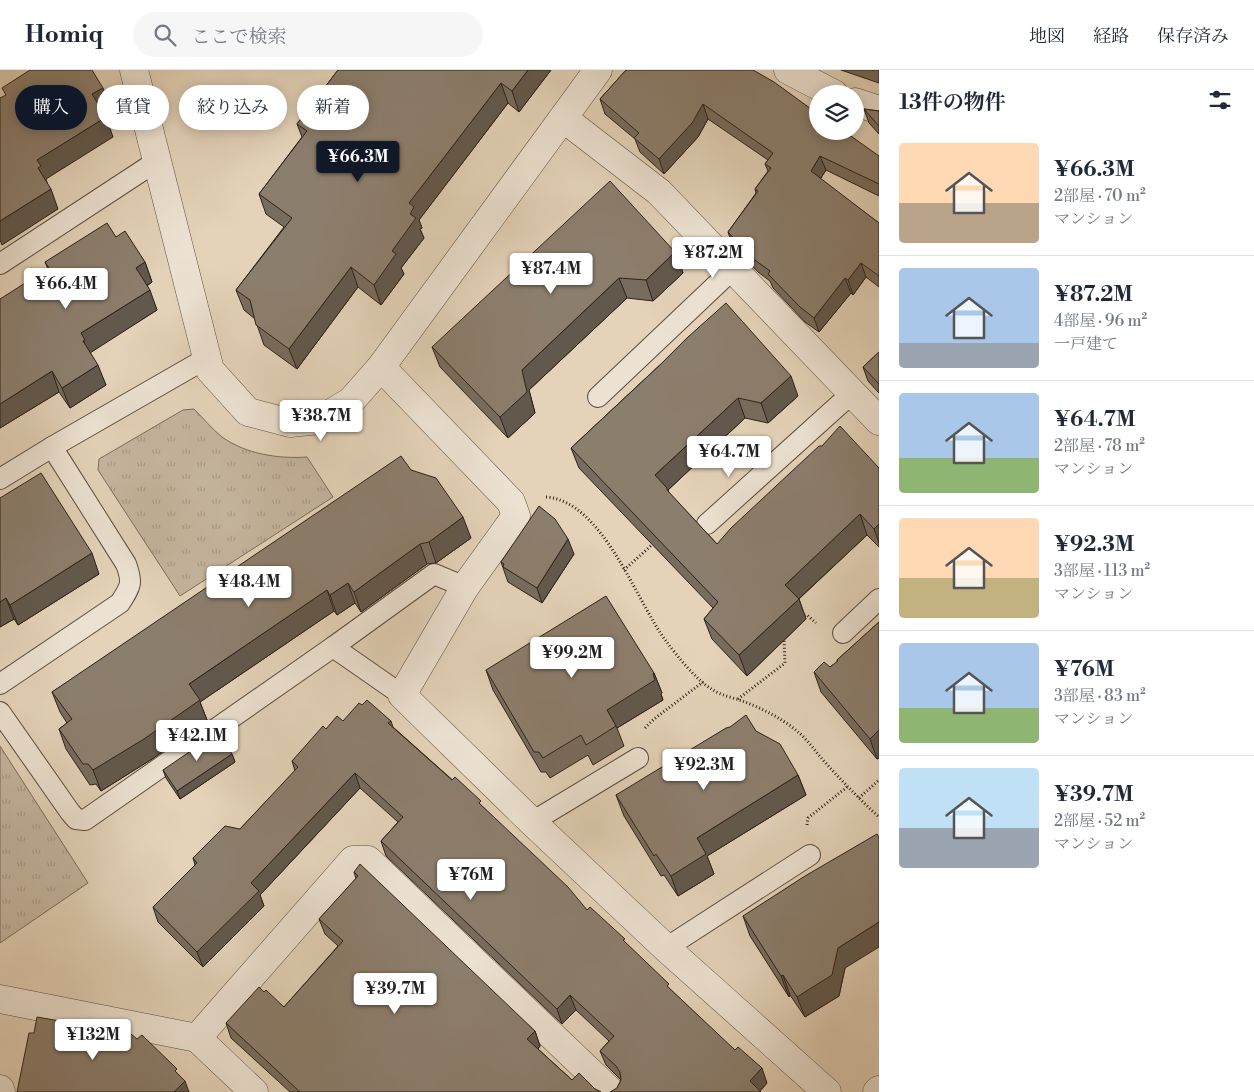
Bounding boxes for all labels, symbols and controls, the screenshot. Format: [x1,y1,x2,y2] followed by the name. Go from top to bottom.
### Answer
[133,12,483,57] search box
[25,20,103,50] text: Homiq
[151,21,179,49] icon: search
[191,25,286,49] text: ここで検索
[1029,25,1065,48] text: 地図
[1093,25,1129,48] text: 経路
[1157,25,1229,48] text: 保存済み
[15,85,87,130] chip: 購入
[97,85,169,130] chip: 賃貸
[179,85,287,130] chip: 絞り込み
[297,85,369,130] chip: 新着
[809,85,864,140] map controls
[809,85,864,140] button: layers
[1206,86,1234,114] icon: filters
[899,90,1006,116] text: 13件の物件
[317,140,399,183] pin: ¥66.3M
[327,147,389,167] text: ¥66.3M
[1054,157,1134,183] text: ¥66.3M
[939,163,999,223] icon: home
[1054,186,1146,206] text: 2部屋 · 70 m²
[1054,209,1133,229] text: マンション
[672,236,754,279] pin: ¥87.2M
[683,243,743,263] text: ¥87.2M
[510,252,592,295] pin: ¥87.4M
[521,259,581,279] text: ¥87.4M
[25,268,107,310] pin: ¥66.4M
[35,274,97,294] text: ¥66.4M
[1054,282,1133,308] text: ¥87.2M
[939,288,999,348] icon: home
[1054,311,1147,331] text: 4部屋 · 96 m²
[1054,334,1118,354] text: 一戸建て
[280,400,362,442] pin: ¥38.7M
[291,406,351,426] text: ¥38.7M
[1054,407,1135,433] text: ¥64.7M
[939,413,999,473] icon: home
[688,436,770,478] pin: ¥64.7M
[1054,436,1145,456] text: 2部屋 · 78 m²
[698,442,760,462] text: ¥64.7M
[1054,459,1133,479] text: マンション
[1054,532,1134,558] text: ¥92.3M
[939,538,999,598] icon: home
[1054,561,1150,581] text: 3部屋 · 113 m²
[208,566,290,608] pin: ¥48.4M
[217,572,281,592] text: ¥48.4M
[1054,584,1133,604] text: マンション
[531,636,613,679] pin: ¥99.2M
[541,643,603,663] text: ¥99.2M
[1054,657,1114,683] text: ¥76M
[939,663,999,723] icon: home
[1054,686,1146,706] text: 3部屋 · 83 m²
[1054,709,1133,729] text: マンション
[156,720,238,762] pin: ¥42.1M
[167,726,227,746] text: ¥42.1M
[663,748,745,791] pin: ¥92.3M
[673,755,735,775] text: ¥92.3M
[1054,782,1134,808] text: ¥39.7M
[939,788,999,848] icon: home
[1054,811,1145,831] text: 2部屋 · 52 m²
[1054,834,1133,854] text: マンション
[441,858,501,901] pin: ¥76M
[448,865,494,885] text: ¥76M
[354,972,436,1015] pin: ¥39.7M
[365,979,425,999] text: ¥39.7M
[58,1018,128,1061] pin: ¥132M
[66,1025,120,1045] text: ¥132M

